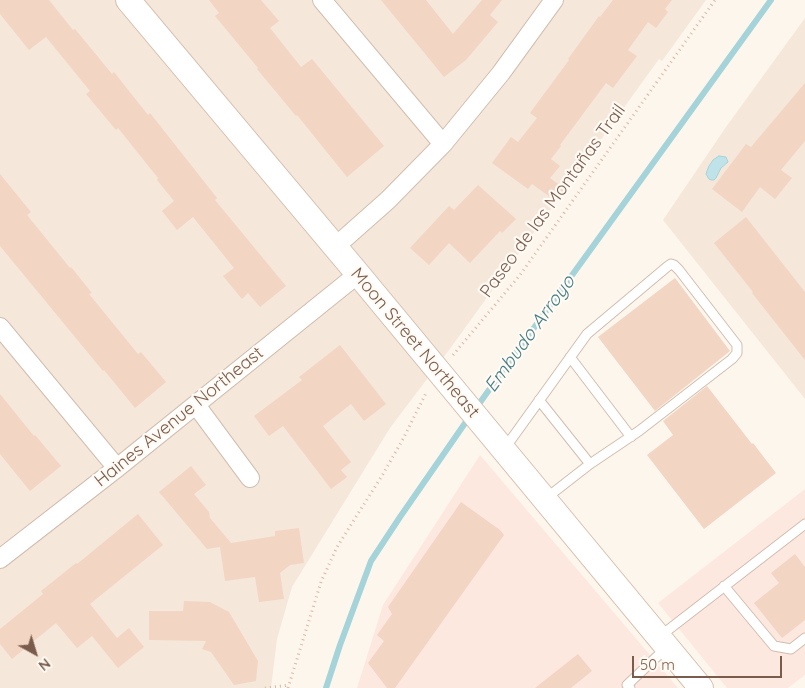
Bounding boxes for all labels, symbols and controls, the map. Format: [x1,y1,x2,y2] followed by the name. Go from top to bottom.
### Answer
[476,100,630,302] street label: Paseo de las Montañas Trail
[346,264,484,422] street label: Moon Street Northeast
[480,271,580,397] water label: Embudo Arroyo
[90,342,268,492] street label: Haines Avenue Northeast
[10,628,60,678] north arrow
[635,646,785,678] scale bar
[35,654,54,675] text: N
[640,655,675,674] text: 50 m

